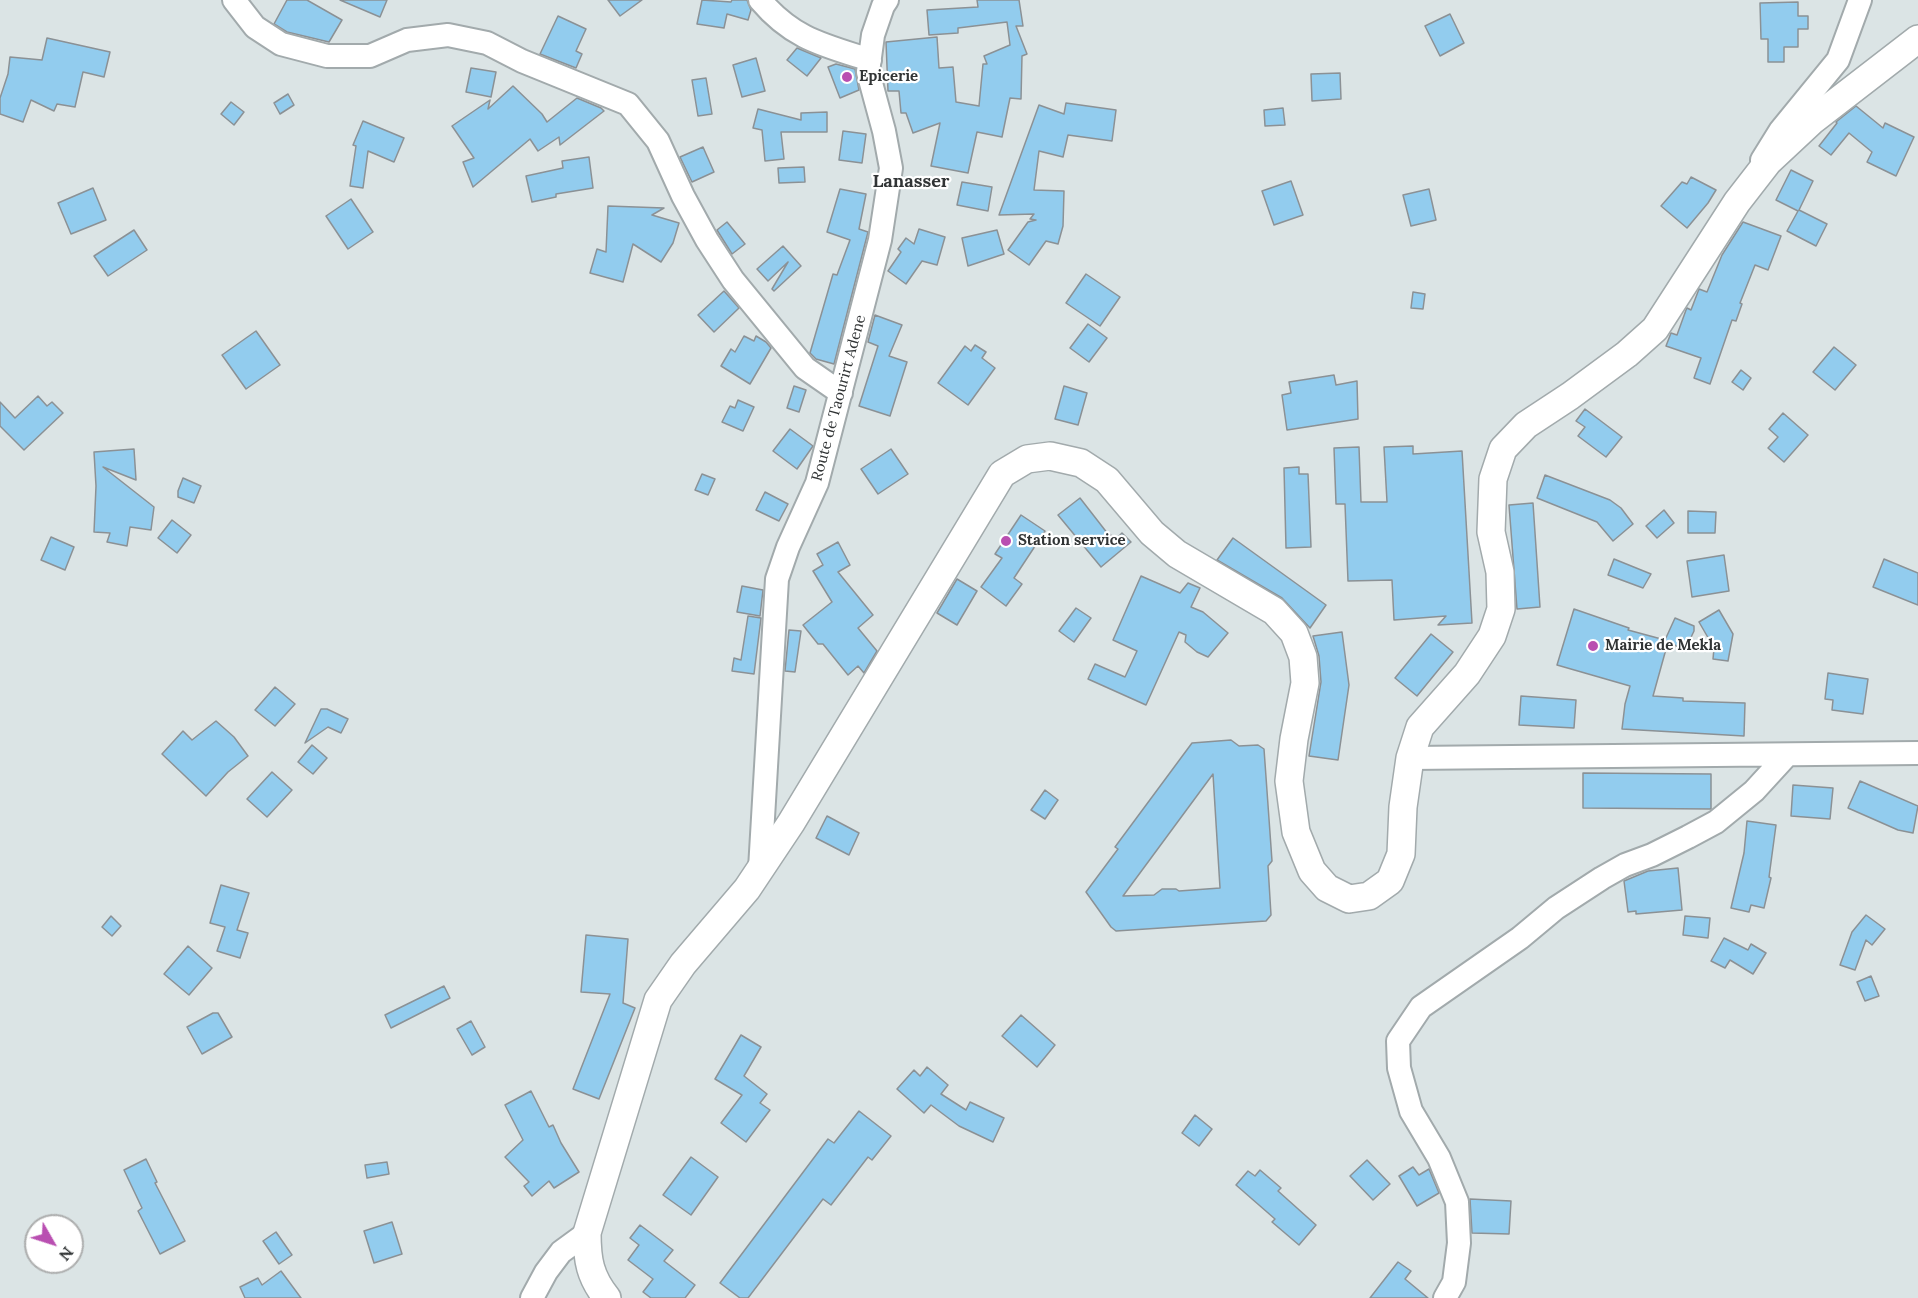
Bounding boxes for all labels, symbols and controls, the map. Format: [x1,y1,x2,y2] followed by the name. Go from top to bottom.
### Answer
[859,68,918,86] place label: Epicerie
[840,70,854,84] marker: Epicerie
[872,171,950,193] district label: Lanasser
[808,313,870,483] street label: Route de Taourirt Adene
[1018,532,1125,550] place label: Station service
[999,534,1013,548] marker: Station service
[1605,637,1721,655] place label: Mairie de Mekla
[1586,639,1600,653] marker: Mairie de Mekla
[24,1214,84,1274] north arrow
[55,1243,78,1265] text: N

